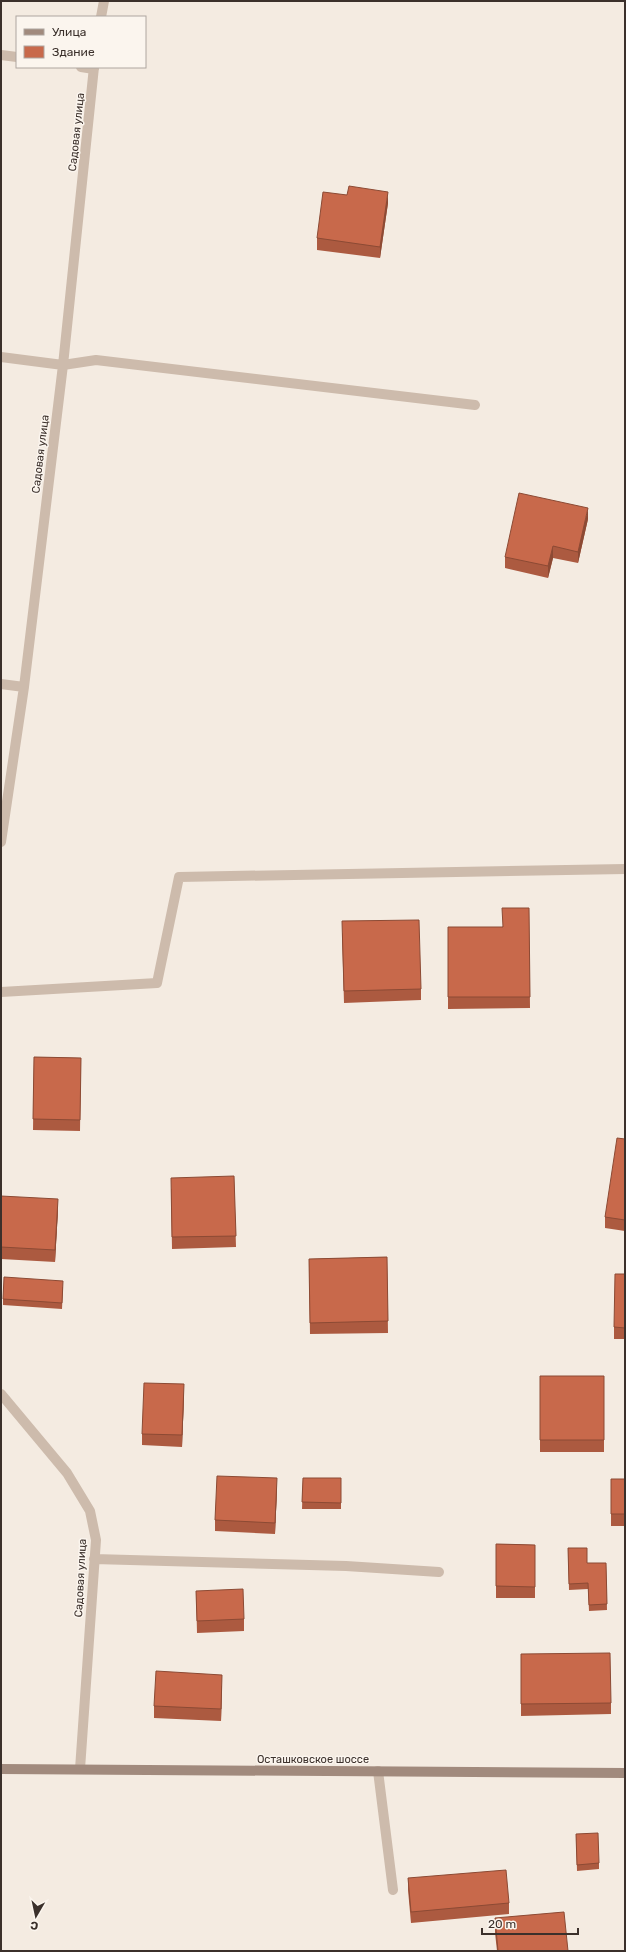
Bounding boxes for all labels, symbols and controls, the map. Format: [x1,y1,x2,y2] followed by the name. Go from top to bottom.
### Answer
[16,16,146,68] legend
[52,25,86,39] text: Улица
[52,45,95,59] text: Здание
[66,92,87,172] street label: Садовая улица
[29,414,52,494] street label: Садовая улица
[72,1538,89,1618] street label: Садовая улица
[257,1753,369,1766] street label: Осташковское шоссе
[16,1896,56,1936] north arrow
[482,1910,578,1936] scale bar
[488,1917,516,1931] text: 20 m
[29,1918,39,1932] text: С

